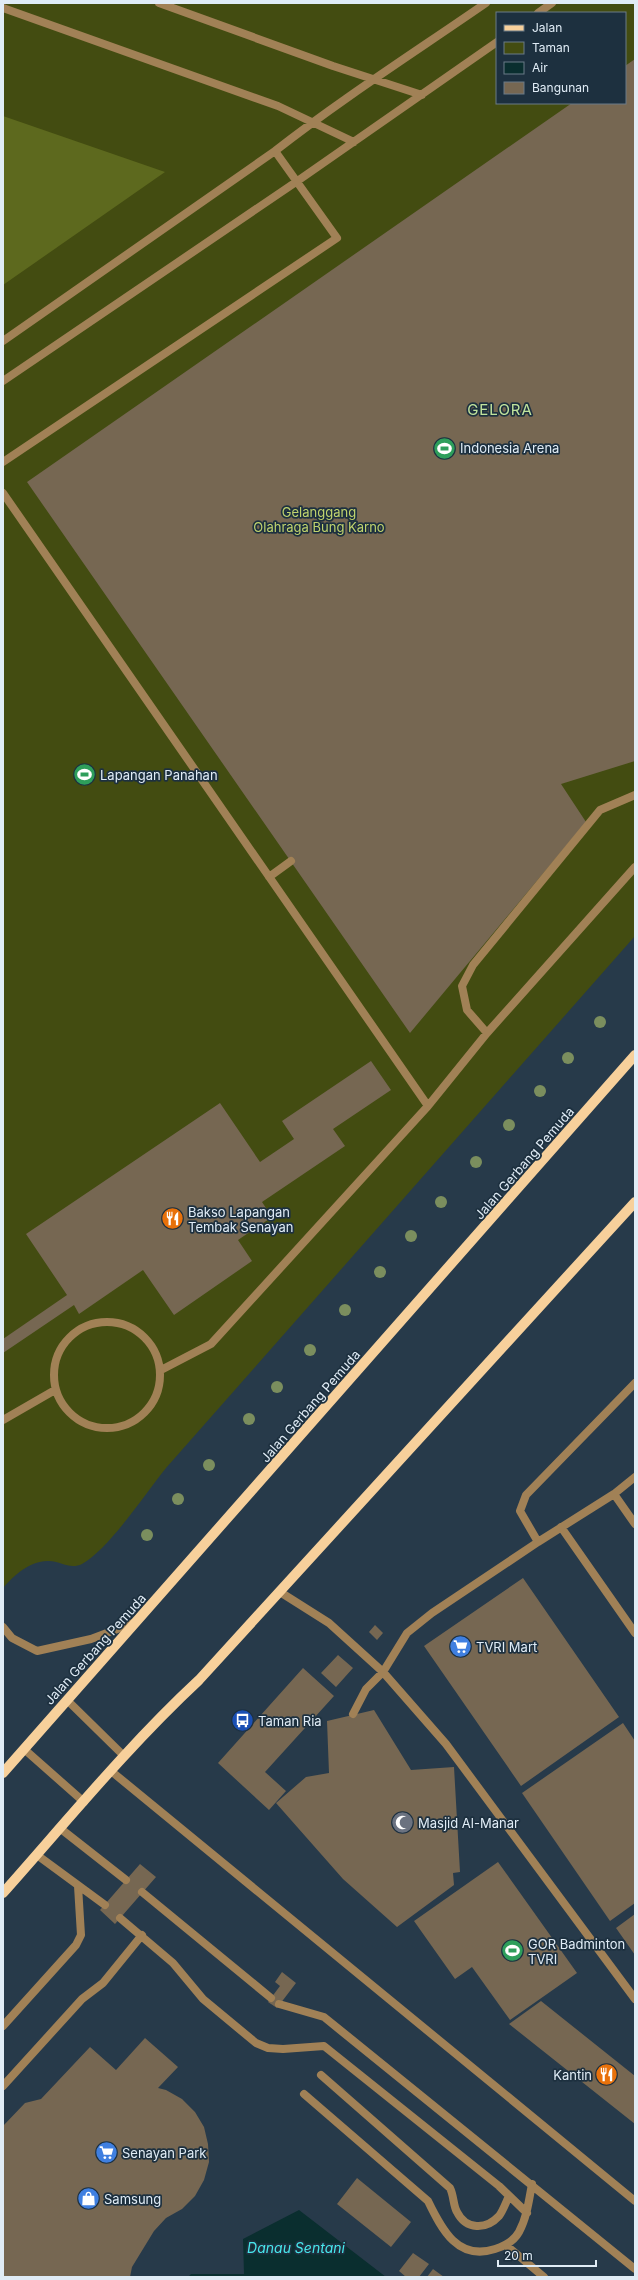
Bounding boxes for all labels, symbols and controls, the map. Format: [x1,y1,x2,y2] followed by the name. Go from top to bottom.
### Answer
[496,12,626,104] legend
[532,20,562,35] text: Jalan
[532,40,570,55] text: Taman
[532,60,548,75] text: Air
[532,80,589,95] text: Bangunan
[467,400,533,419] district label: GELORA
[432,435,458,461] sports icon: Indonesia Arena
[460,440,559,456] place label: Indonesia Arena
[253,504,385,535] park label: Gelanggang Olahraga Bung Karno
[72,762,98,788] sports icon: Lapangan Panahan
[100,767,218,783] place label: Lapangan Panahan
[471,1104,577,1222] street label: Jalan Gerbang Pemuda
[188,1204,293,1235] place label: Bakso Lapangan Tembak Senayan
[160,1206,186,1232] restaurant icon: Bakso Lapangan Tembak Senayan
[257,1347,363,1465] street label: Jalan Gerbang Pemuda
[41,1590,149,1708] street label: Jalan Gerbang Pemuda
[447,1634,473,1660] supermarket icon: TVRI Mart
[476,1639,537,1655] place label: TVRI Mart
[229,1708,255,1734] bus stop icon: Taman Ria
[258,1713,322,1729] place label: Taman Ria
[389,1810,415,1836] mosque icon: Masjid Al-Manar
[418,1815,519,1831] place label: Masjid Al-Manar
[528,1936,625,1967] place label: GOR Badminton TVRI
[499,1938,525,1964] sports icon: GOR Badminton TVRI
[594,2062,620,2088] restaurant icon: Kantin
[553,2067,592,2083] place label: Kantin
[93,2140,119,2166] supermarket icon: Senayan Park
[122,2145,206,2161] place label: Senayan Park
[76,2186,102,2212] shop icon: Samsung
[104,2191,161,2207] place label: Samsung
[247,2239,346,2256] water label: Danau Sentani
[498,2242,596,2268] scale bar
[504,2248,533,2263] text: 20 m

